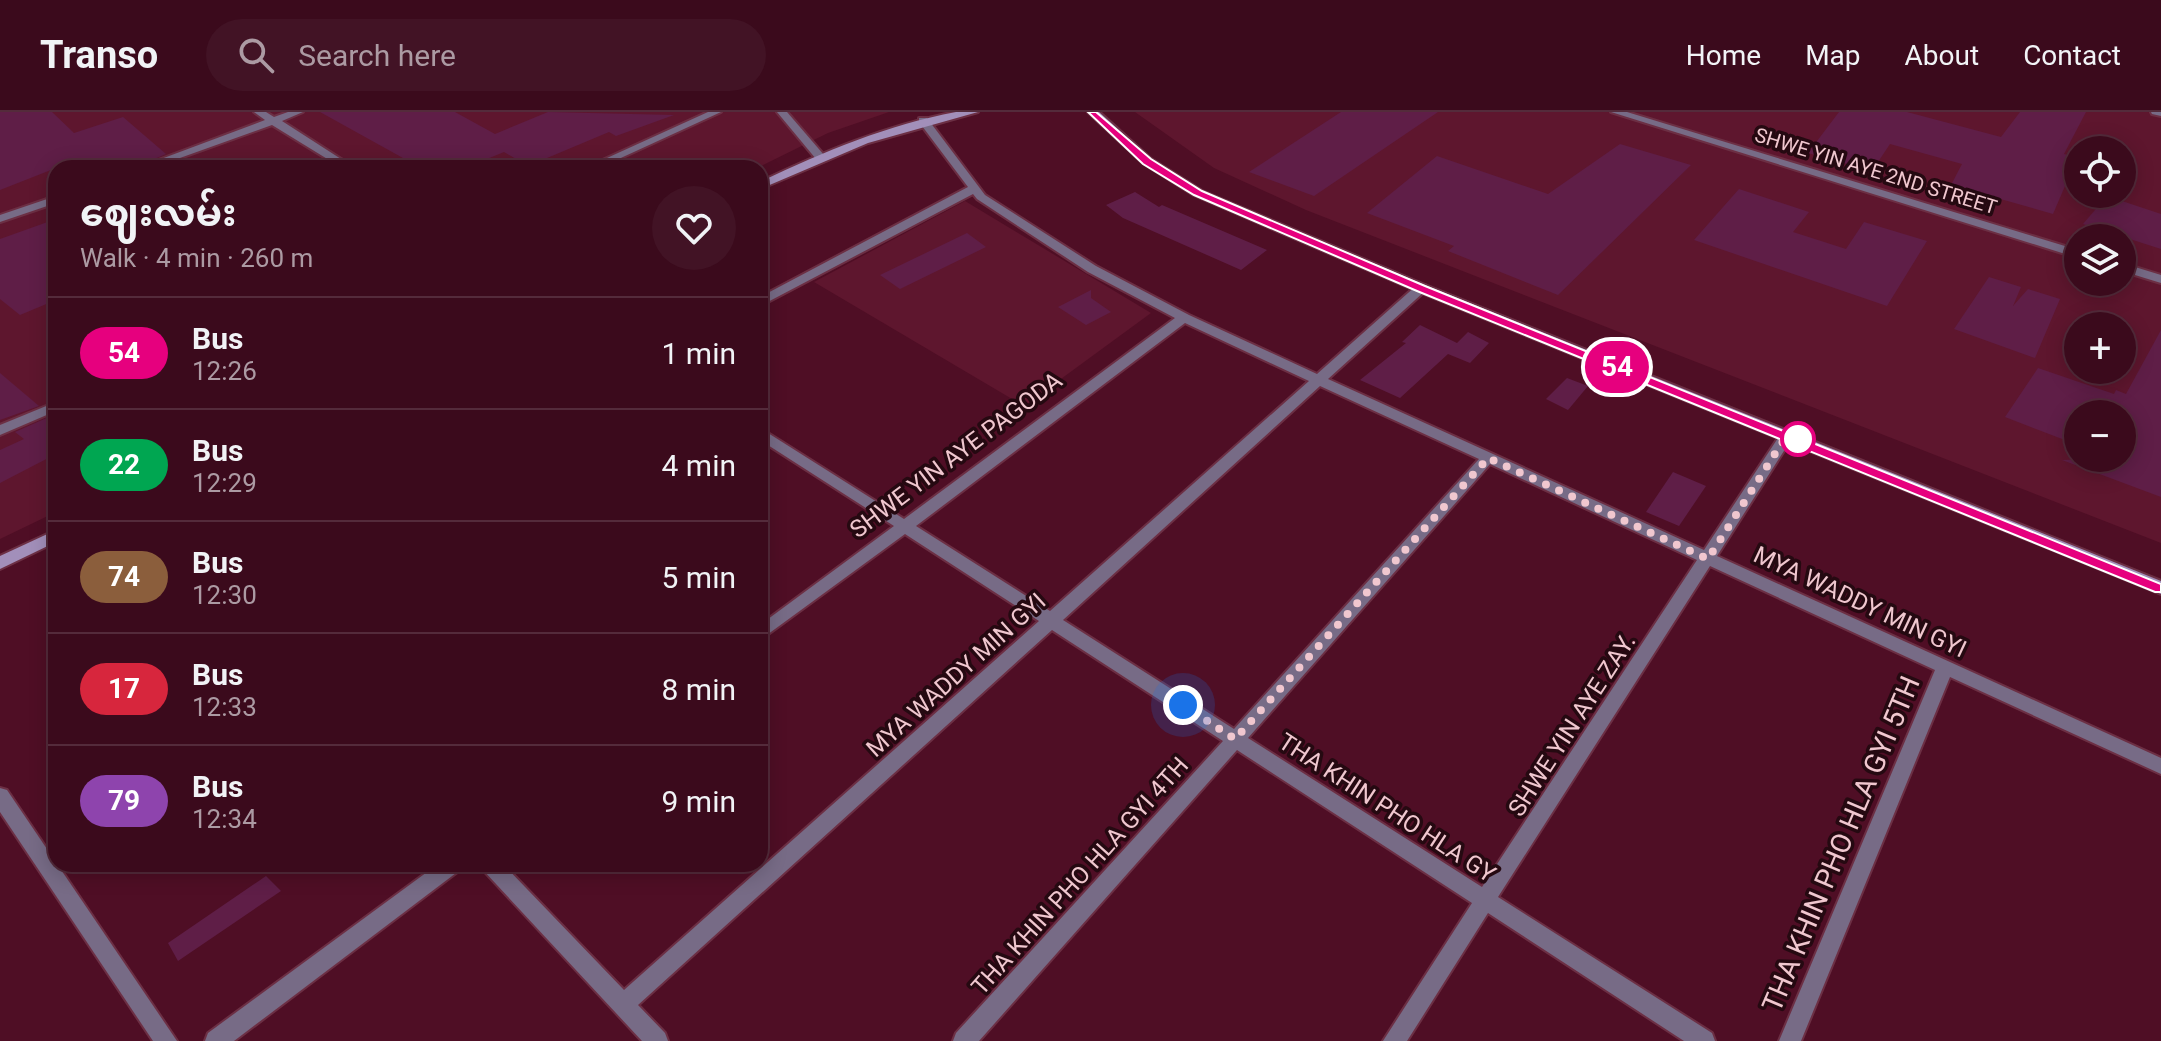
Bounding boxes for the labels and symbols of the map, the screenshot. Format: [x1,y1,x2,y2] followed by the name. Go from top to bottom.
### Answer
[1752,123,2000,219] street label: SHWE YIN AYE 2ND STREET
[1581,341,1653,393] line badge: 54
[845,366,1068,544] street label: SHWE YIN AYE PAGODA
[1781,422,1815,456] unlabelled marker
[1749,540,1971,664] street label: MYA WADDY MIN GYI
[861,587,1051,763] street label: MYA WADDY MIN GYI
[1502,628,1642,822] street label: SHWE YIN AYE ZAY.
[1755,671,1927,1017] street label: THA KHIN PHO HLA GYI 5TH
[1163,685,1203,725] your location
[1274,728,1501,889] street label: THA KHIN PHO HLA GY
[966,752,1194,1000] street label: THA KHIN PHO HLA GYI 4TH

